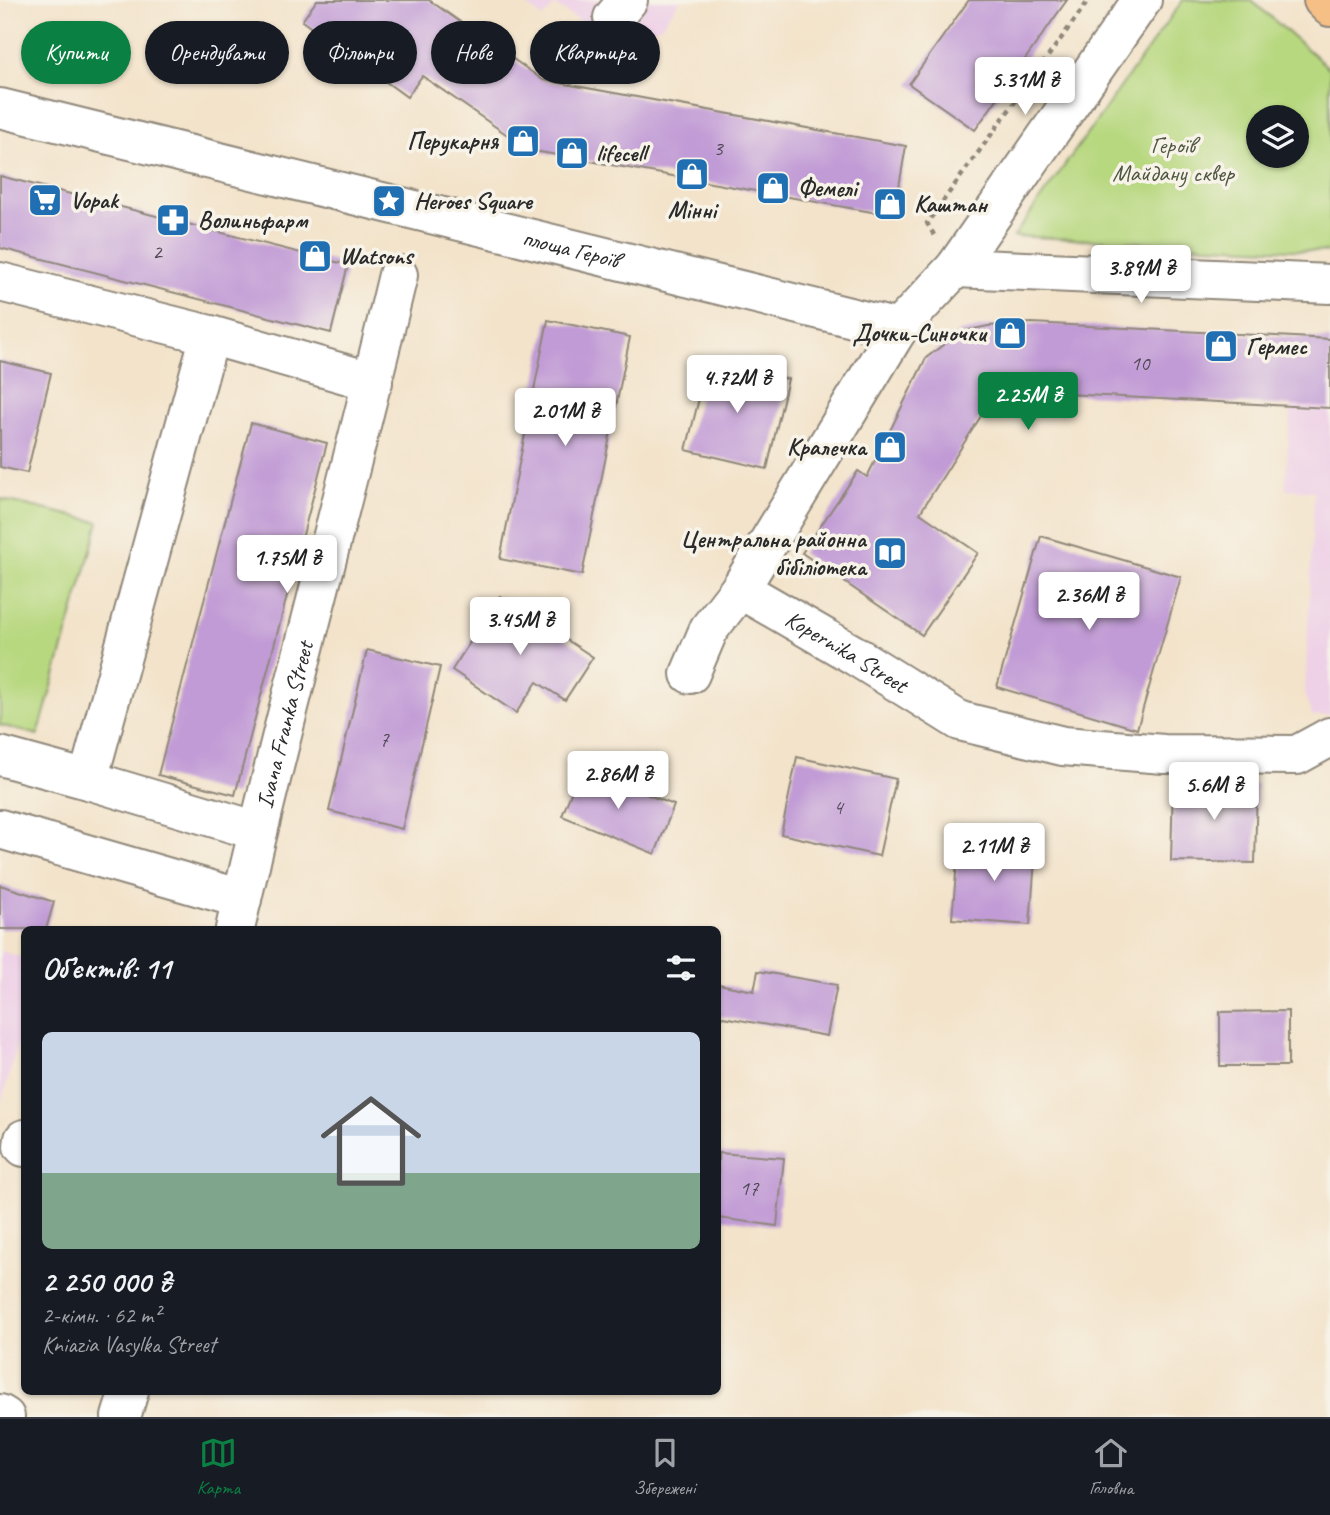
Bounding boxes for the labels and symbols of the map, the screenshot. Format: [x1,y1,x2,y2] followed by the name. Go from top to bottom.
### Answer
[960,58,1090,117] pin: 5.31M ₴
[504,122,542,160] shop icon: Перукарня
[407,126,499,156] place label: Перукарня
[1112,130,1236,188] park label: Героїв Майдану сквер
[553,134,591,172] shop icon: lifecell
[713,135,724,161] house number: 3
[596,138,651,168] place label: lifecell
[673,155,711,193] shop icon: Мінні
[754,169,792,207] shop icon: Фемелі
[798,173,860,203] place label: Фемелі
[26,181,64,219] supermarket icon: Vopak
[370,182,408,220] place icon: Heroes Square
[70,185,120,215] place label: Vopak
[871,185,909,223] shop icon: Каштан
[414,186,534,216] place label: Heroes Square
[914,189,989,219] place label: Каштан
[668,195,719,225] place label: Мінні
[154,201,192,239] pharmacy icon: Волиньфарм
[198,205,309,235] place label: Волиньфарм
[520,222,628,276] street label: площа Героїв
[296,237,334,275] shop icon: Watsons
[152,239,163,265] house number: 2
[340,241,415,271] place label: Watsons
[1076,246,1206,305] pin: 3.89M ₴
[991,314,1029,352] shop icon: Дочки-Синочки
[852,318,989,348] place label: Дочки-Синочки
[1202,327,1240,365] shop icon: Гермес
[1246,331,1308,361] place label: Гермес
[1131,350,1151,376] house number: 10
[672,356,802,415] pin: 4.72M ₴
[963,372,1093,432] pin: 2.25M ₴
[500,388,630,448] pin: 2.01M ₴
[871,428,909,466] shop icon: Кралечка
[787,432,868,462] place label: Кралечка
[680,524,868,582] place label: Центральна районна бібіліотека
[871,534,909,572] library icon: Центральна районна бібіліотека
[222,536,352,595] pin: 1.75M ₴
[1024,572,1154,632] pin: 2.36M ₴
[455,598,585,657] pin: 3.45M ₴
[780,604,915,701] street label: Kopernika Street
[249,636,320,811] street label: Ivana Franka Street
[379,726,390,752] house number: 7
[553,752,683,811] pin: 2.86M ₴
[1157,762,1271,822] pin: 5.6M ₴
[833,794,845,820] house number: 4
[929,824,1059,883] pin: 2.11M ₴
[740,1175,760,1201] house number: 17

